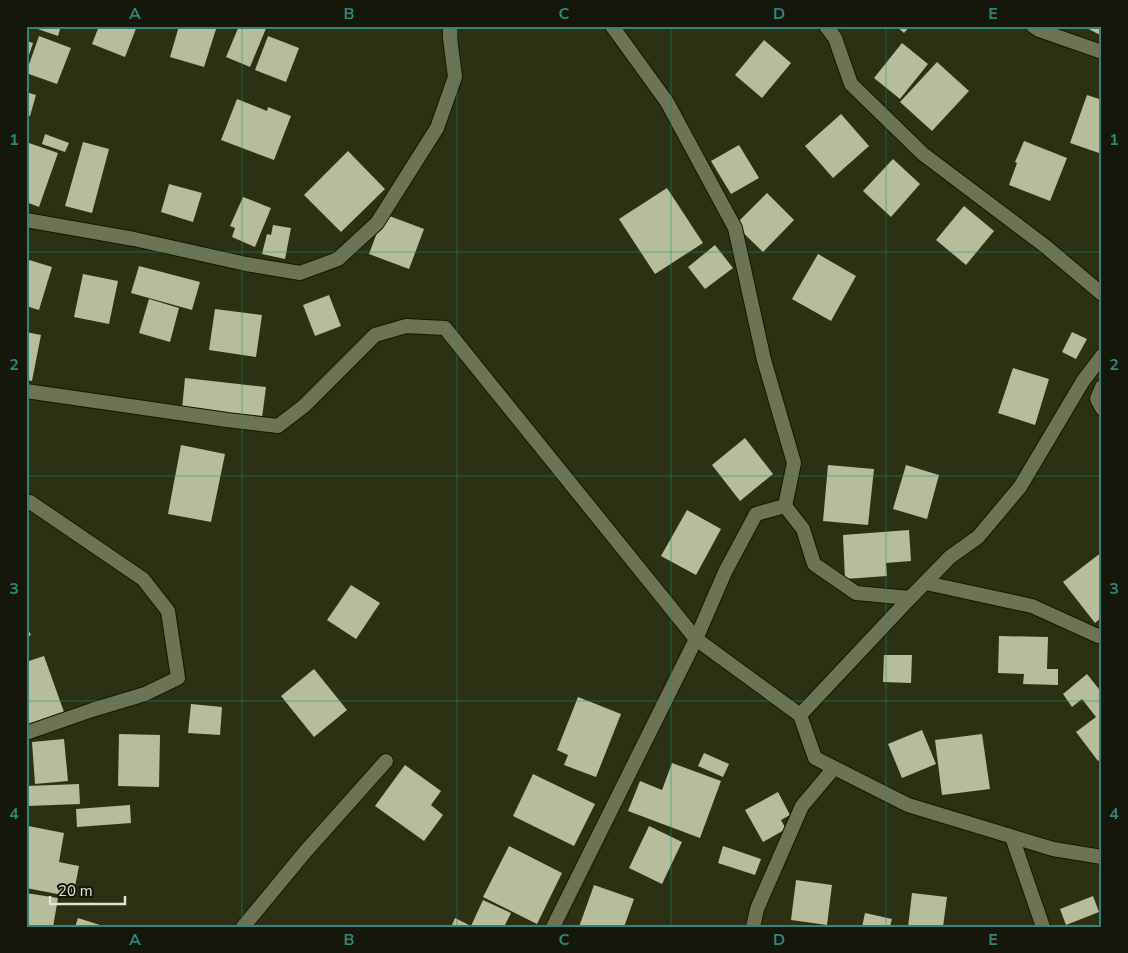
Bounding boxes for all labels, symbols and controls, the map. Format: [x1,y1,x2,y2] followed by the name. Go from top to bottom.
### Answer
[129,3,141,25] text: A
[343,3,355,25] text: B
[559,3,570,25] text: C
[773,3,785,25] text: D
[988,3,998,25] text: E
[9,129,19,151] text: 1
[1109,129,1119,151] text: 1
[9,354,19,376] text: 2
[1109,354,1119,376] text: 2
[9,578,19,600] text: 3
[1109,578,1119,600] text: 3
[9,803,19,825] text: 4
[1109,803,1119,825] text: 4
[50,873,125,905] scale bar
[58,881,93,901] text: 20 m
[129,929,141,951] text: A
[343,929,355,951] text: B
[559,929,570,951] text: C
[773,929,785,951] text: D
[988,929,998,951] text: E

